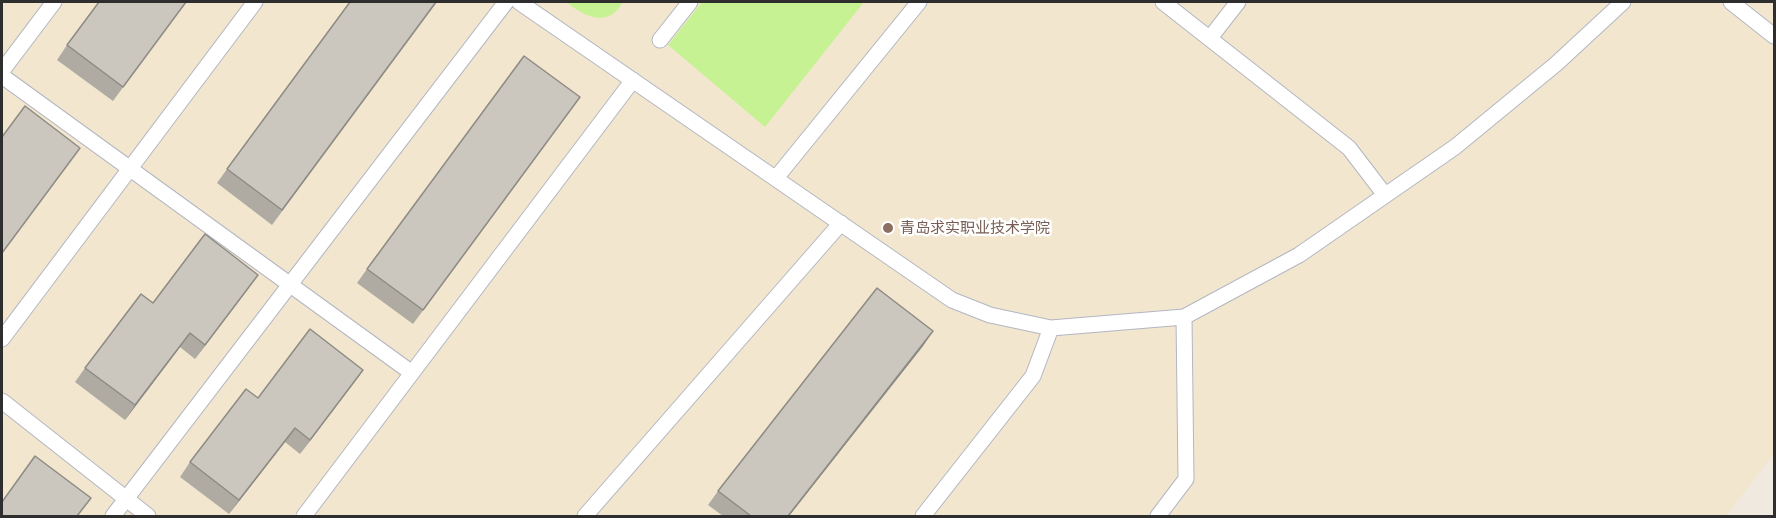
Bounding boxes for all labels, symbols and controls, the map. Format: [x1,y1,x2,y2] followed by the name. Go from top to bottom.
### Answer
[900,219,1050,237] place label: 青岛求实职业技术学院
[881,221,895,235] marker: 青岛求实职业技术学院

